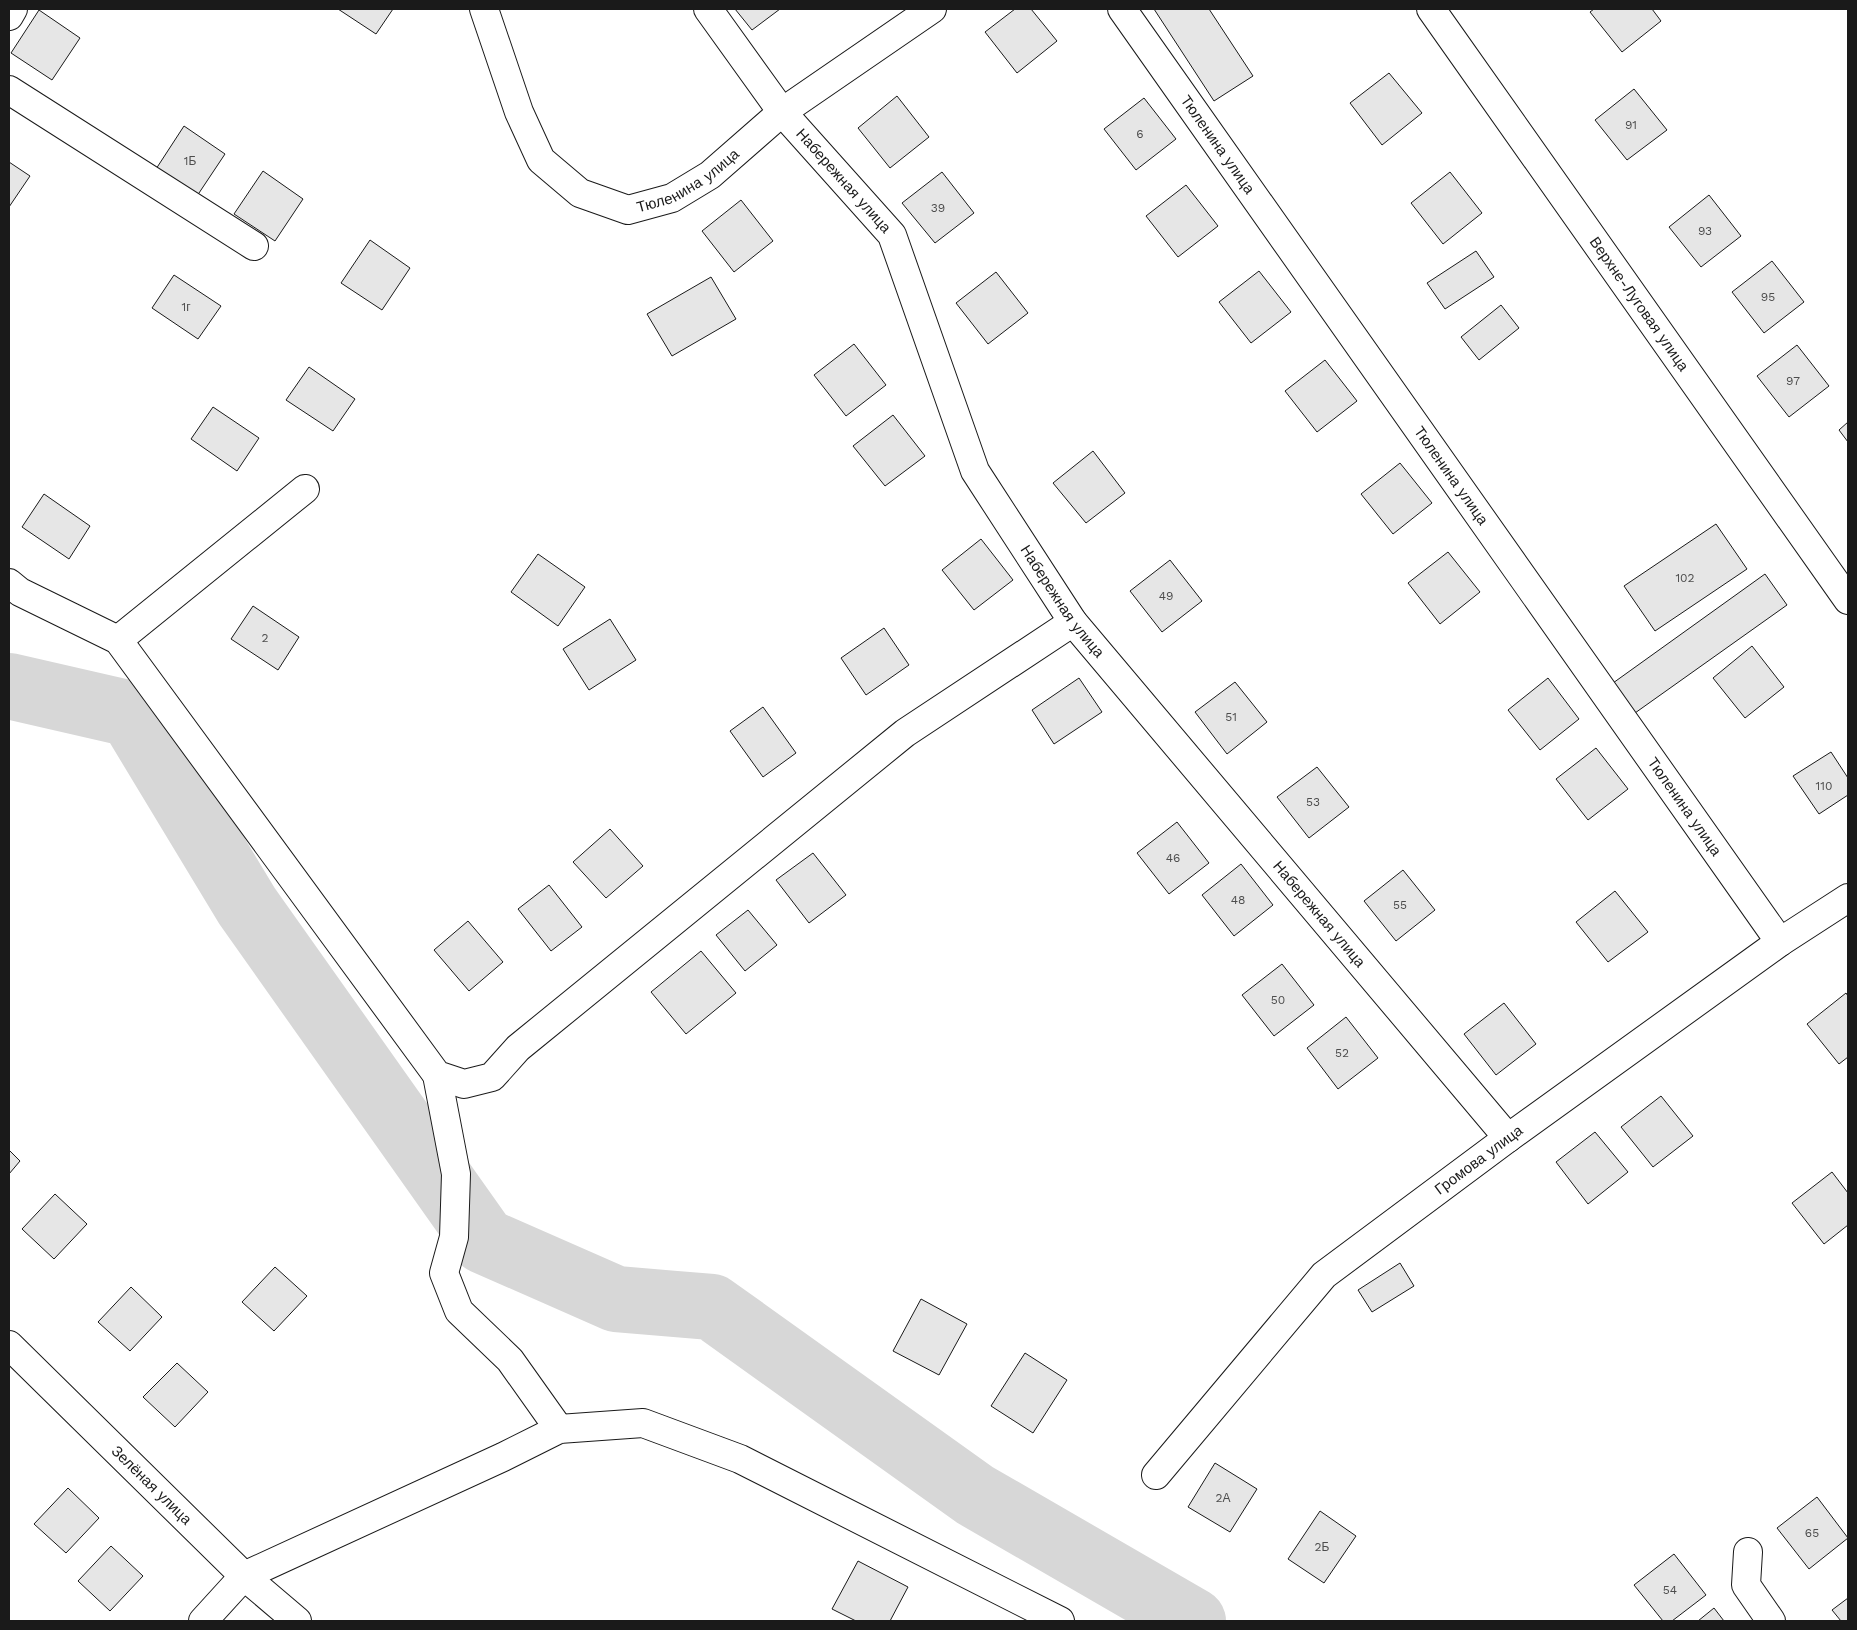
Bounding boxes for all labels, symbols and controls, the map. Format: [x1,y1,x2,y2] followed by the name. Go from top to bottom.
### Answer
[1177,92,1259,198] street label: Тюленина улица
[1625,118,1637,132] house number: 91
[792,125,895,237] street label: Набережная улица
[1136,127,1144,141] house number: 6
[635,144,743,216] street label: Тюленина улица
[184,154,196,168] house number: 1Б
[931,201,945,215] house number: 39
[1698,224,1712,238] house number: 93
[1586,233,1693,375] street label: Верхне-Луговая улица
[1761,290,1775,304] house number: 95
[181,300,191,314] house number: 1г
[1786,374,1800,388] house number: 97
[1410,423,1492,529] street label: Тюленина улица
[1017,542,1109,662] street label: Набережная улица
[1675,571,1695,585] house number: 102
[1159,589,1173,603] house number: 49
[262,631,269,645] house number: 2
[1225,710,1237,724] house number: 51
[1644,754,1726,860] street label: Тюленина улица
[1816,779,1832,793] house number: 110
[1306,795,1320,809] house number: 53
[1166,851,1180,865] house number: 46
[1269,857,1370,971] street label: Набережная улица
[1231,893,1245,907] house number: 48
[1393,898,1407,912] house number: 55
[1271,993,1285,1007] house number: 50
[1335,1046,1349,1060] house number: 52
[1431,1121,1527,1198] street label: Громова улица
[108,1442,196,1529] street label: Зелёная улица
[1216,1491,1231,1505] house number: 2А
[1805,1526,1819,1540] house number: 65
[1315,1540,1330,1554] house number: 2Б
[1663,1583,1677,1597] house number: 54

